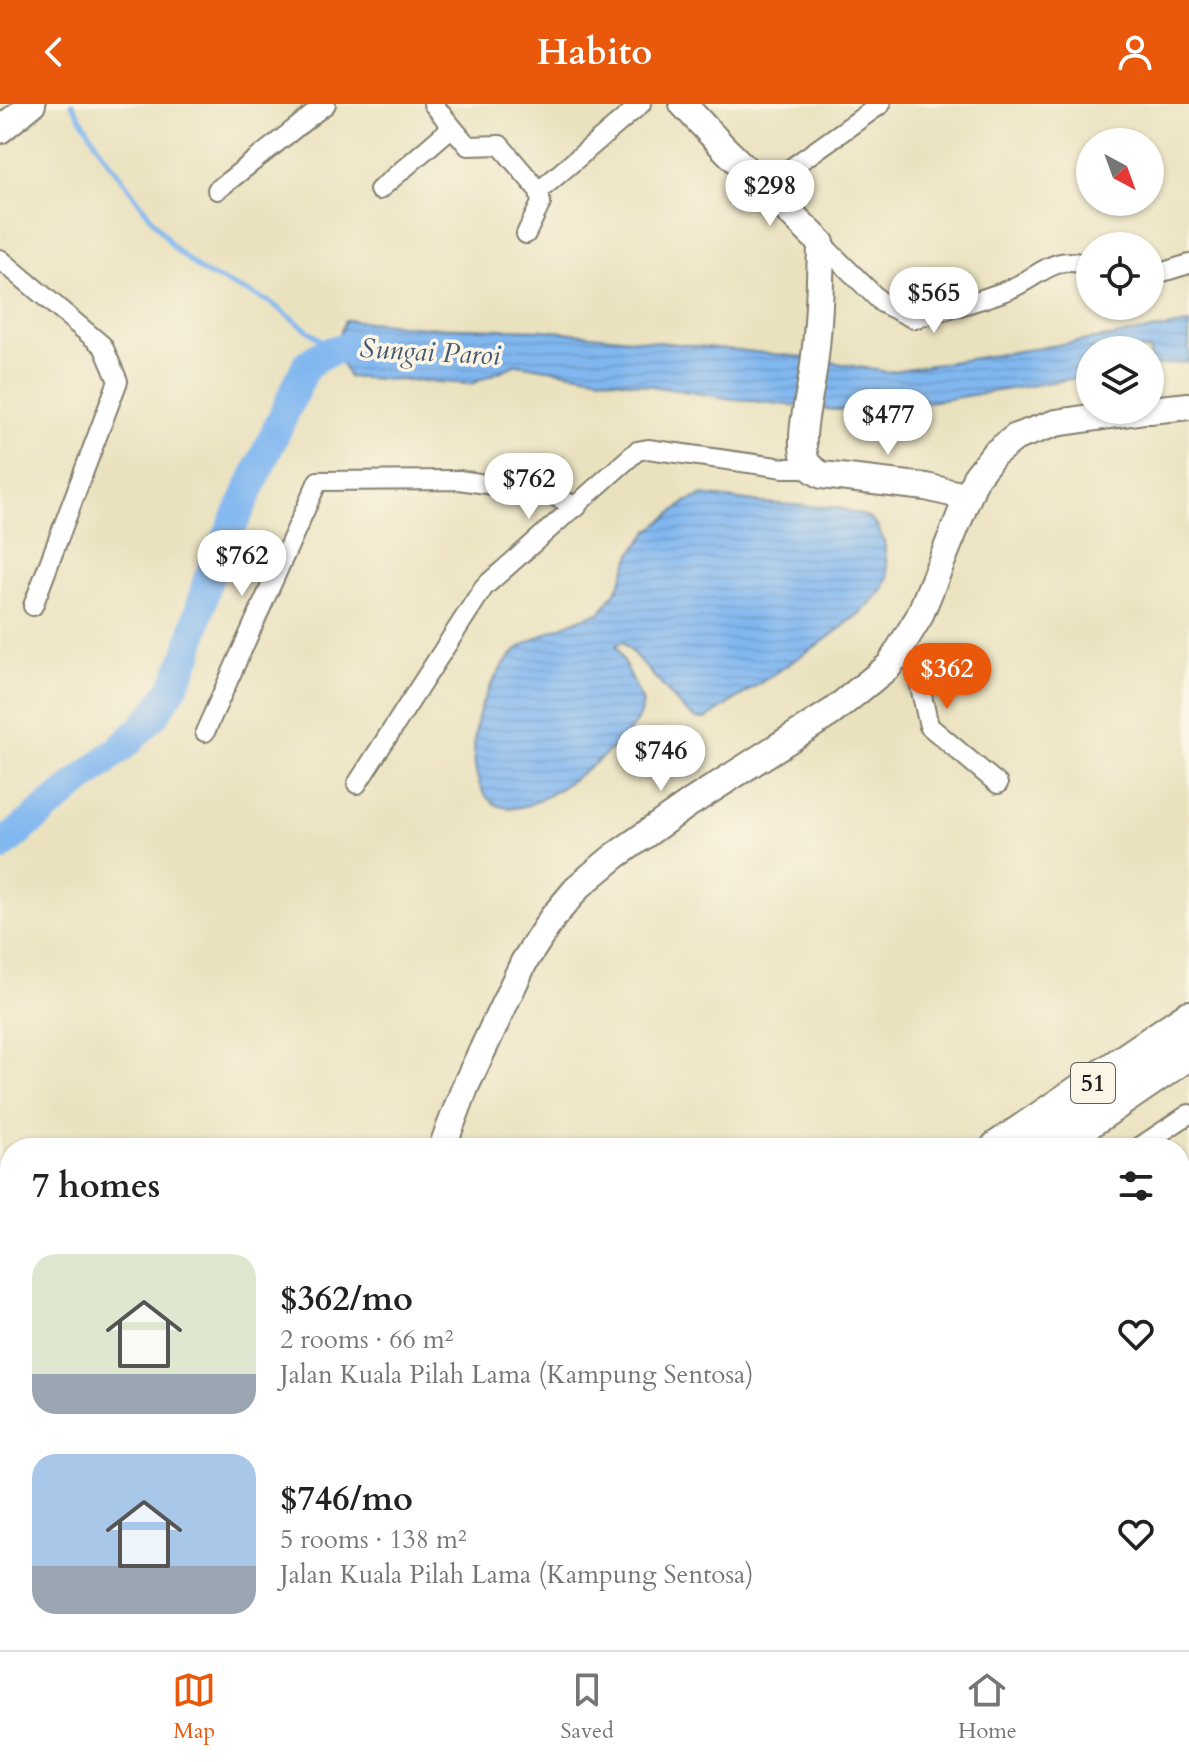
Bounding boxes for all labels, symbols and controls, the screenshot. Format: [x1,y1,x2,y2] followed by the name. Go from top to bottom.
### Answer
[537,28,652,77] text: Habito
[32,30,76,74] icon: back
[1113,30,1157,74] icon: person
[1076,128,1164,216] north arrow
[1076,128,1164,424] map controls
[723,160,817,228] pin: $298
[743,168,797,203] text: $298
[1076,232,1164,320] button: locate
[887,267,981,335] pin: $565
[907,275,961,310] text: $565
[359,329,502,375] water label: Sungai Paroi
[1076,336,1164,424] button: layers
[841,389,935,457] pin: $477
[861,397,915,432] text: $477
[482,453,576,521] pin: $762
[502,461,556,496] text: $762
[195,530,289,598] pin: $762
[215,538,269,573] text: $762
[900,643,994,711] pin: $362
[920,651,974,686] text: $362
[614,725,708,793] pin: $746
[634,733,688,768] text: $746
[1071,1063,1115,1103] road number: 51
[32,1163,160,1209] text: 7 homes
[1114,1164,1158,1208] icon: filters
[280,1276,413,1322] text: $362/mo
[96,1286,192,1382] icon: home
[1114,1312,1158,1356] icon: heart
[280,1322,453,1357] text: 2 rooms · 66 m²
[280,1357,754,1392] text: Jalan Kuala Pilah Lama (Kampung Sentosa)
[280,1476,413,1522] text: $746/mo
[96,1486,192,1582] icon: home
[1114,1512,1158,1556] icon: heart
[280,1522,467,1557] text: 5 rooms · 138 m²
[280,1557,754,1592] text: Jalan Kuala Pilah Lama (Kampung Sentosa)
[172,1668,216,1746] tab: Map
[560,1668,614,1746] tab: Saved
[958,1668,1017,1746] tab: Home

